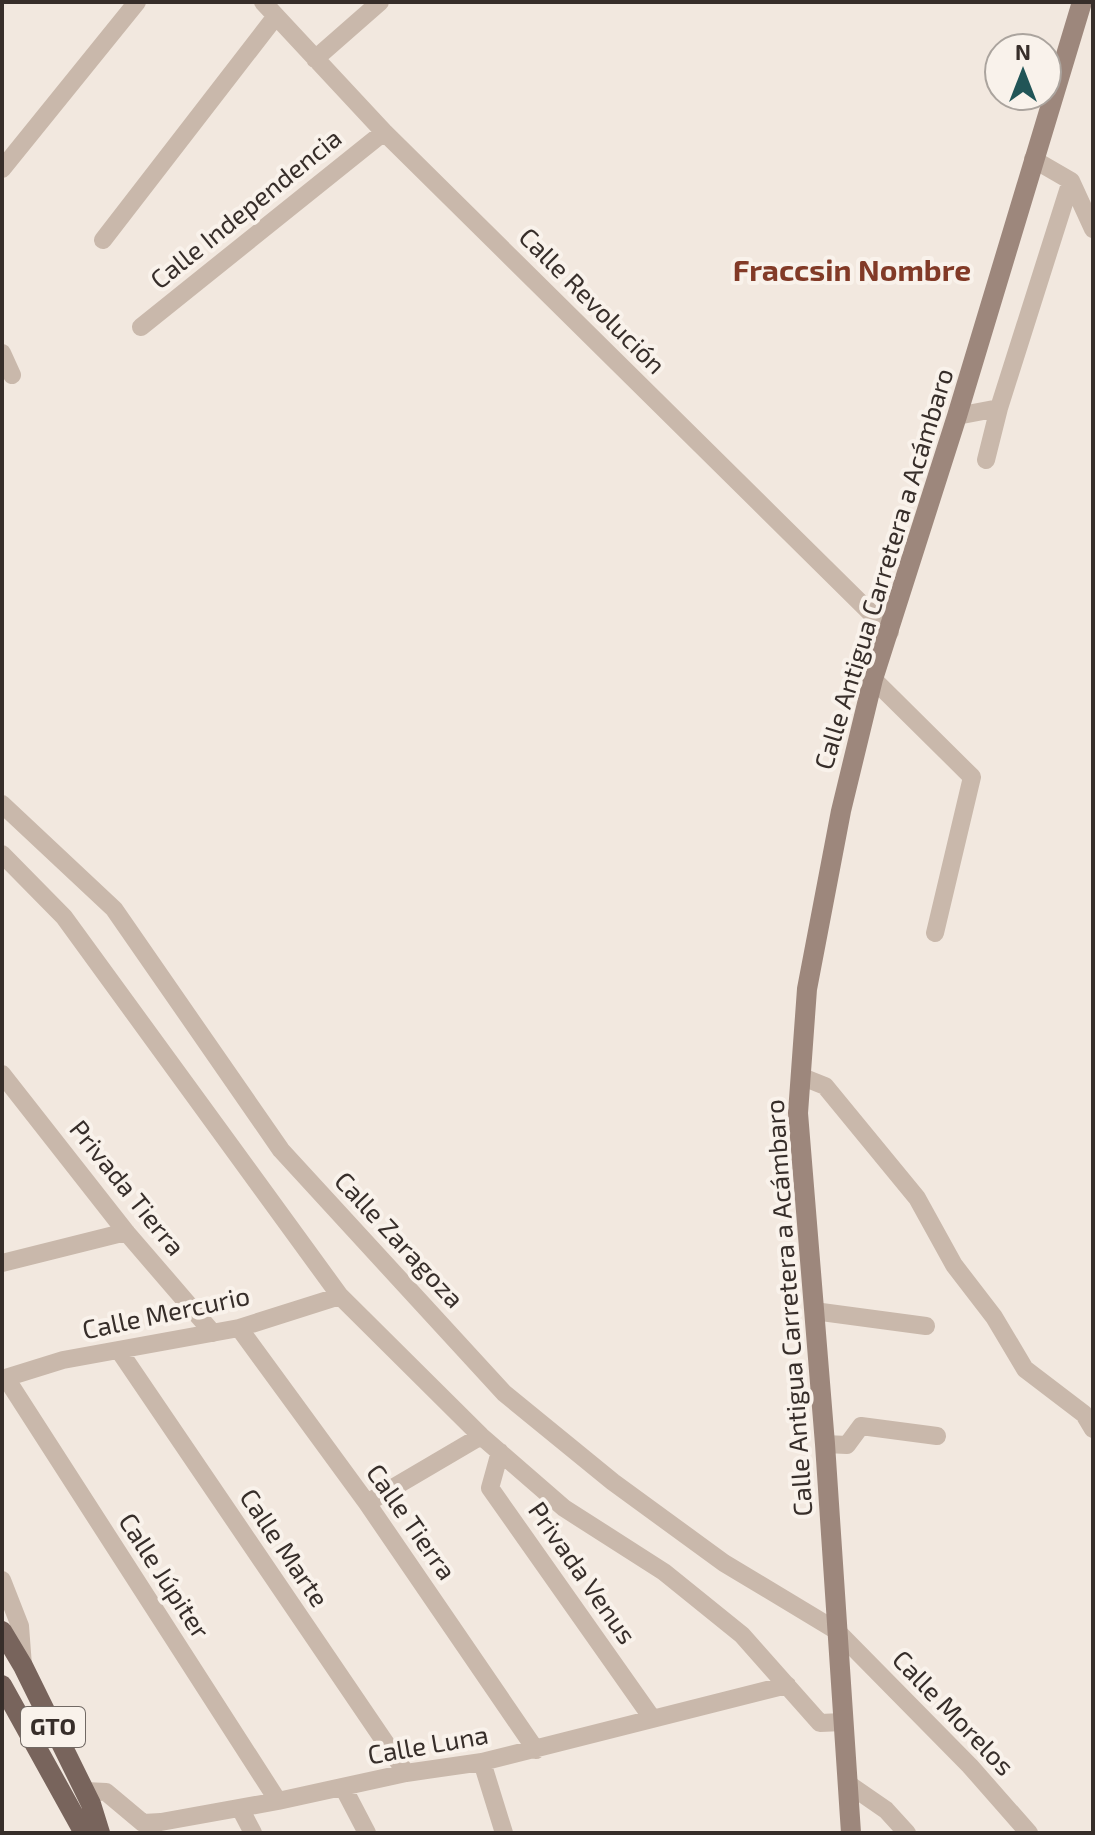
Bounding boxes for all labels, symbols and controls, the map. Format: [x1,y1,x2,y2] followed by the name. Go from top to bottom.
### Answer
[983,32,1063,112] north arrow
[1015,38,1031,64] text: N
[143,121,347,294] street label: Calle Independencia
[513,220,673,380] street label: Calle Revolución
[733,251,971,287] district label: Fraccsin Nombre
[807,364,958,773] street label: Calle Antigua Carretera a Acámbaro
[757,1099,818,1518] street label: Calle Antigua Carretera a Acámbaro
[64,1113,192,1261] street label: Privada Tierra
[329,1165,471,1313] street label: Calle Zaragoza
[79,1279,252,1344] street label: Calle Mercurio
[361,1457,463,1585] street label: Calle Tierra
[234,1482,336,1612] street label: Calle Marte
[523,1495,644,1649] street label: Privada Venus
[113,1507,217,1644] street label: Calle Júpiter
[887,1643,1021,1781] street label: Calle Morelos
[21,1707,85,1747] road number: GTO
[365,1718,490,1769] street label: Calle Luna

